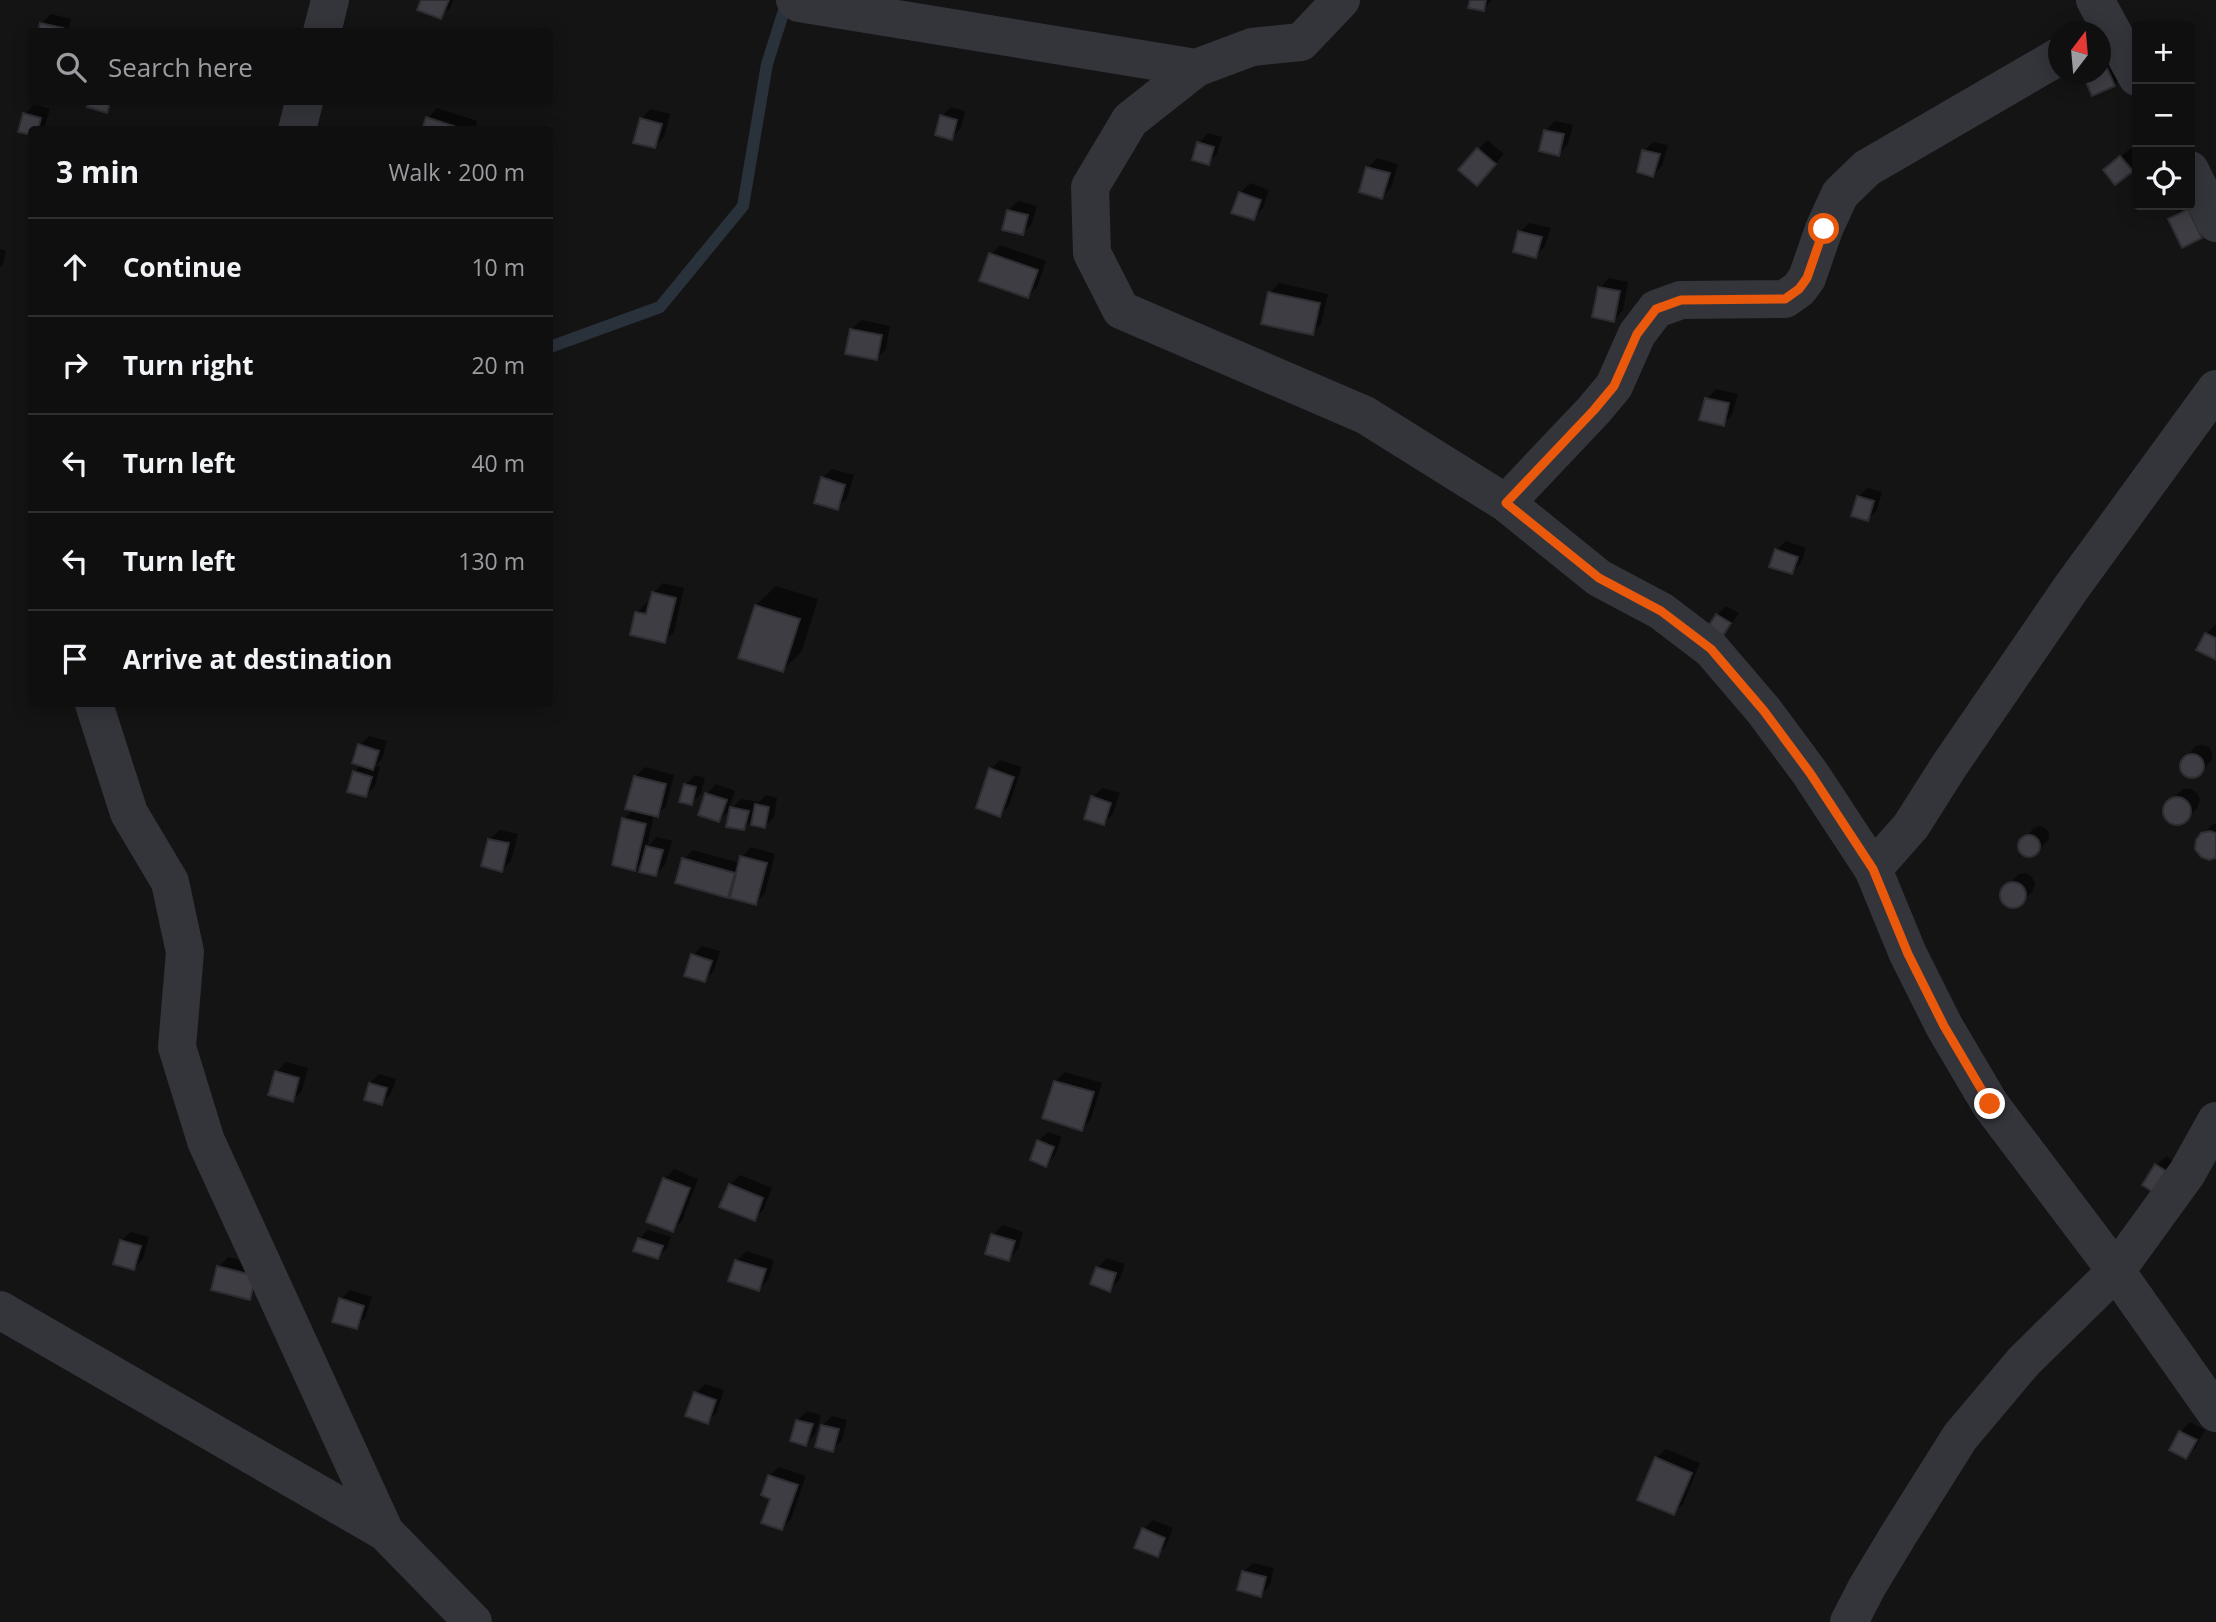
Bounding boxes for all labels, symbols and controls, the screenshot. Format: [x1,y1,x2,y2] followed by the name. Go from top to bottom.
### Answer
[2048,21,2111,84] north arrow
[2132,21,2195,210] map controls
[2132,21,2195,84] button: +
[28,28,553,105] search box
[52,48,90,86] icon: search
[108,49,253,85] text: Search here
[2132,84,2195,147] button: −
[2132,147,2195,210] button: locate
[56,151,139,192] text: 3 min
[388,156,525,188] text: Walk · 200 m
[1808,213,1839,244] route start
[56,248,94,286] icon: ahead
[123,249,242,285] text: Continue
[471,251,525,283] text: 10 m
[56,346,94,384] icon: right
[123,347,254,383] text: Turn right
[471,349,525,381] text: 20 m
[56,444,94,482] icon: left
[123,445,235,481] text: Turn left
[471,447,525,479] text: 40 m
[56,542,94,580] icon: left
[123,543,235,579] text: Turn left
[458,545,525,577] text: 130 m
[56,640,94,678] icon: arrive
[123,641,392,677] text: Arrive at destination
[1974,1088,2005,1119] route end

